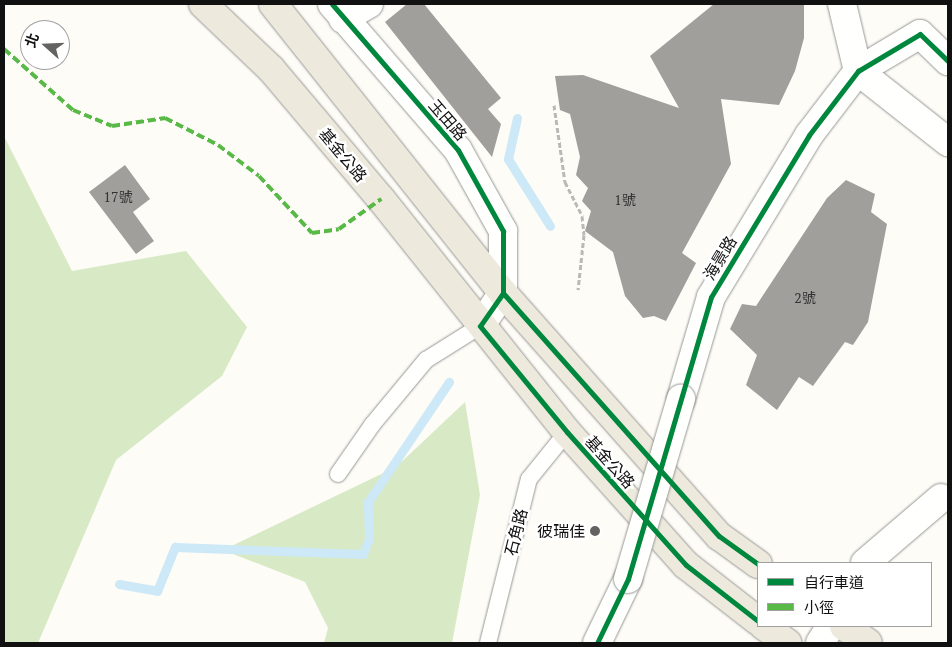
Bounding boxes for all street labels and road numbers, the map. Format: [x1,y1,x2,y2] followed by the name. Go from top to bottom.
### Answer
[425,96,471,144] street label: 玉田路
[315,124,371,186] street label: 基金公路
[699,232,741,284] street label: 海景路
[581,432,639,492] street label: 基金公路
[501,506,531,558] street label: 石角路

